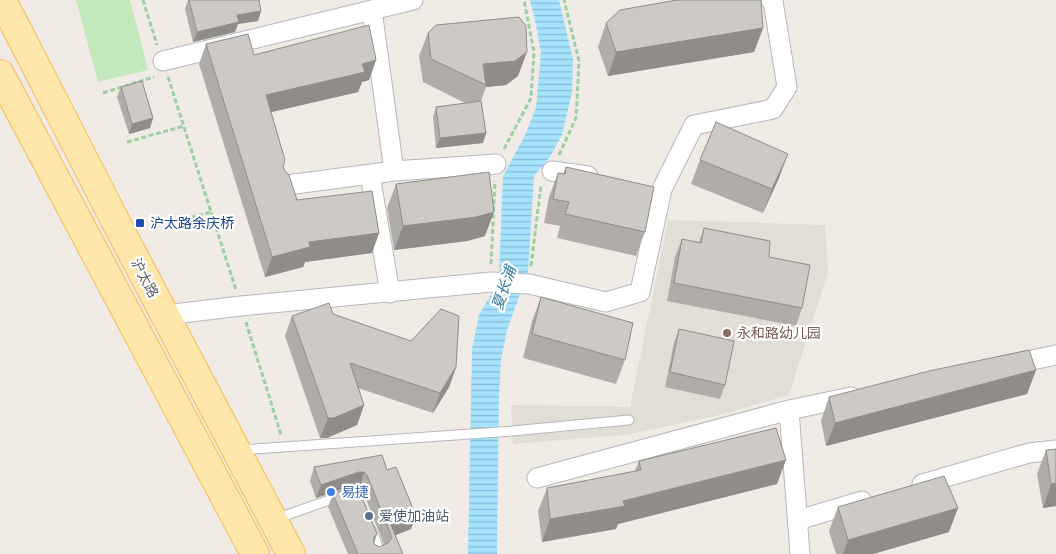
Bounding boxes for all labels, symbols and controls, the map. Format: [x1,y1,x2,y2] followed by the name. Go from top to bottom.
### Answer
[150,214,234,232] place label: 沪太路余庆桥
[134,217,146,229] marker: 沪太路余庆桥
[127,255,163,301] street label: 沪太路
[486,261,521,313] water label: 夏长浦
[737,324,821,342] place label: 永和路幼儿园
[721,327,733,339] marker: 永和路幼儿园
[341,483,369,501] place label: 易捷
[325,486,337,498] marker: 易捷
[379,507,449,525] place label: 爱使加油站
[363,510,375,522] marker: 爱使加油站

